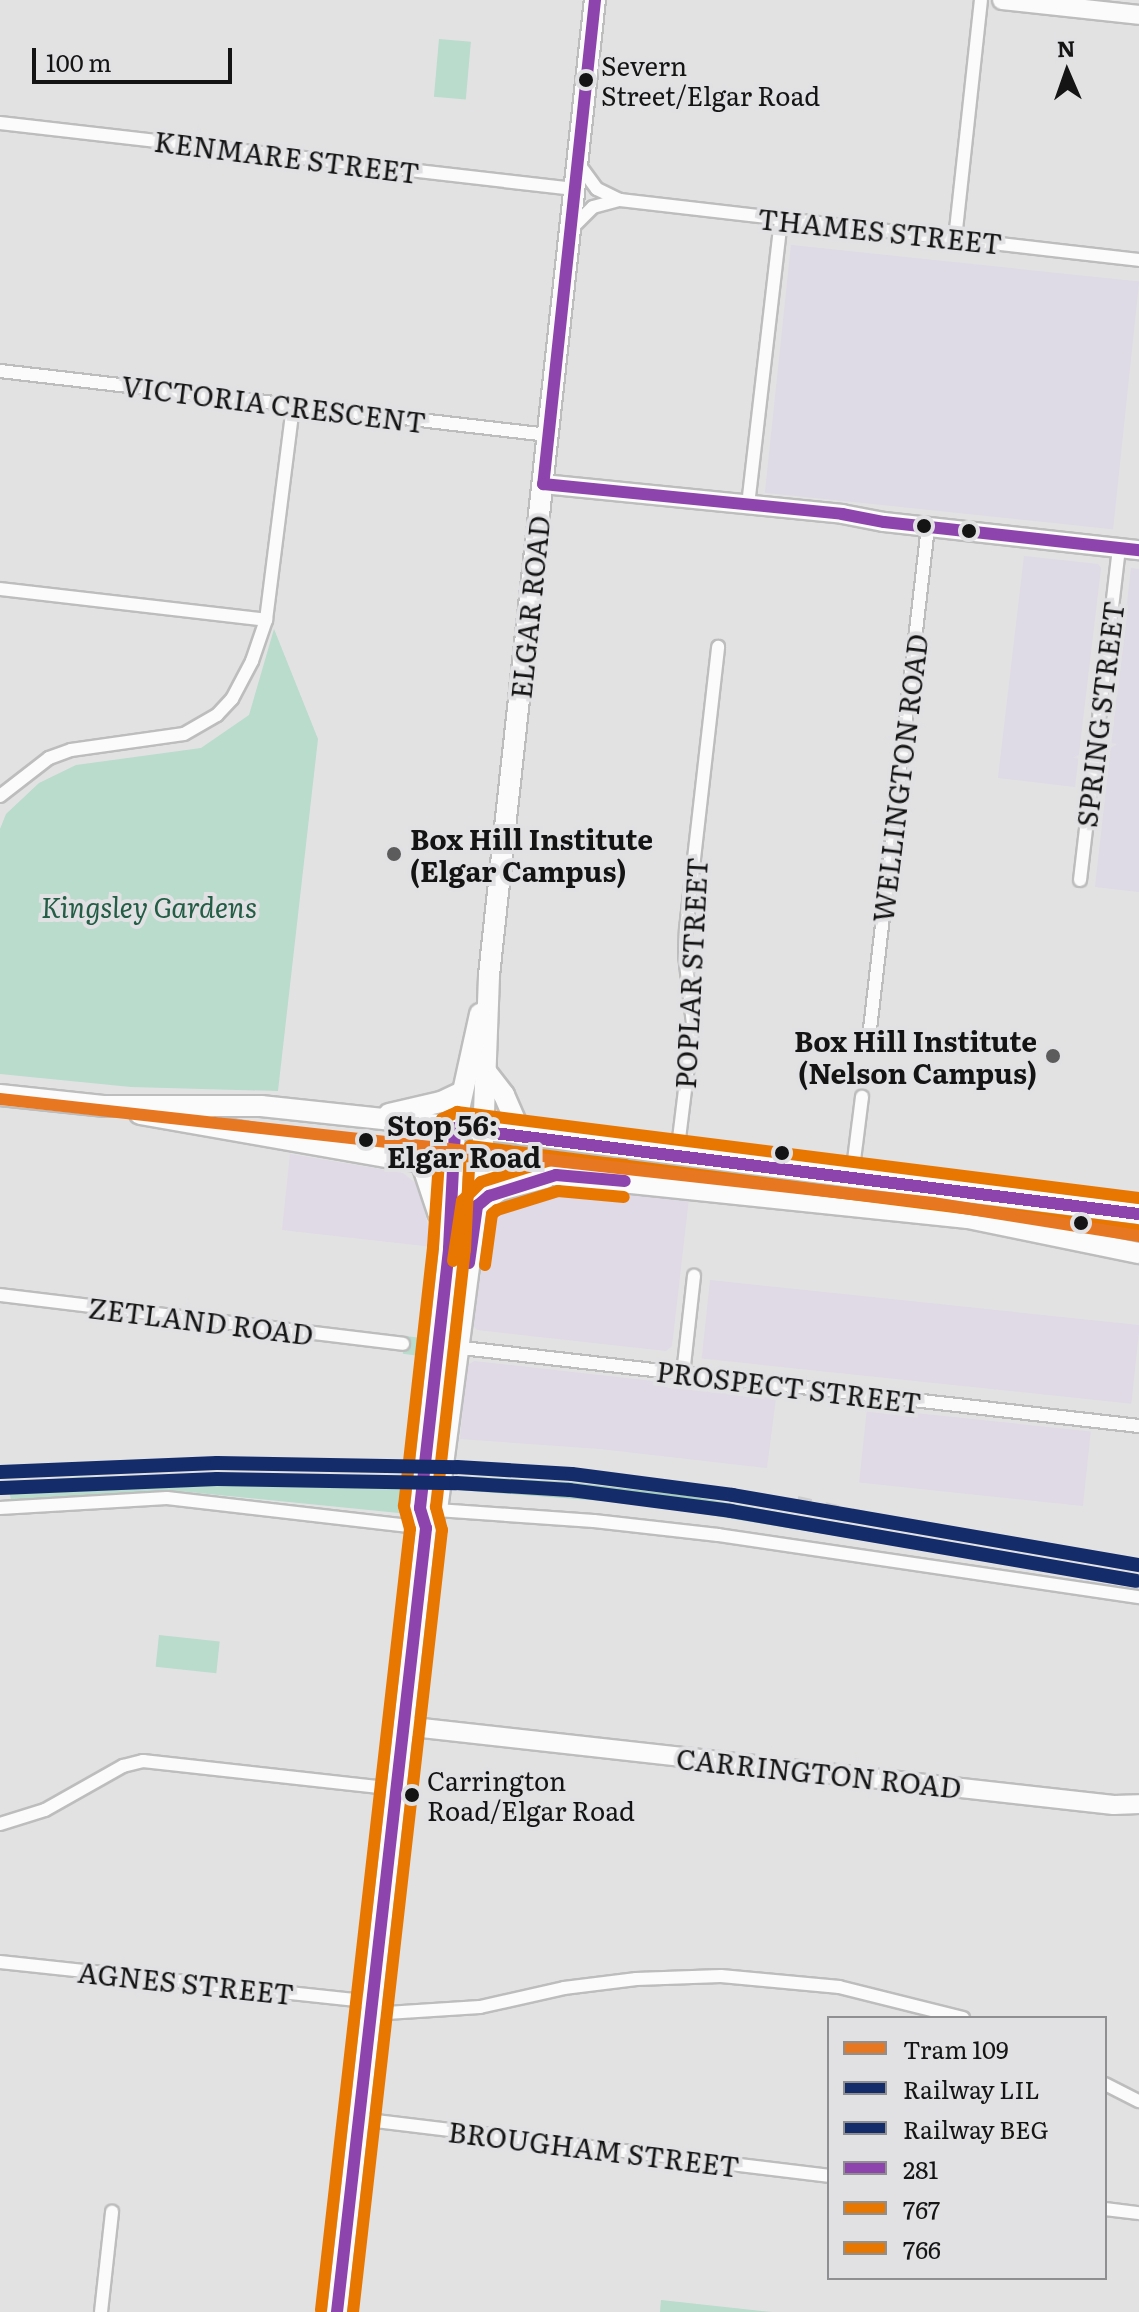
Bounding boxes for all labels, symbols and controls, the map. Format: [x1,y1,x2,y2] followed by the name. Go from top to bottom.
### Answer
[1056,31,1076,64] text: N
[36,32,236,82] scale bar
[1027,32,1107,112] north arrow
[46,44,112,79] text: 100 m
[601,49,820,110] place label: Severn Street/Elgar Road
[578,72,594,88] marker: Severn Street/Elgar Road
[152,123,422,189] street label: KENMARE STREET
[756,200,1004,260] street label: THAMES STREET
[120,368,428,438] street label: VICTORIA CRESCENT
[503,514,555,700] street label: ELGAR ROAD
[916,518,932,534] unlabelled marker
[961,523,977,539] unlabelled marker
[1068,599,1130,829] street label: SPRING STREET
[865,632,933,924] street label: WELLINGTON ROAD
[410,821,653,887] place label: Box Hill Institute (Elgar Campus)
[385,845,403,863] marker: Box Hill Institute (Elgar Campus)
[667,856,713,1090] street label: POPLAR STREET
[41,889,257,923] park label: Kingsley Gardens
[794,1023,1037,1089] place label: Box Hill Institute (Nelson Campus)
[1044,1047,1062,1065] marker: Box Hill Institute (Nelson Campus)
[387,1107,541,1173] place label: Stop 56: Elgar Road
[352,1126,380,1154] marker: Stop 56: Elgar Road
[774,1145,790,1161] unlabelled marker
[1073,1215,1089,1231] unlabelled marker
[87,1290,315,1350] street label: ZETLAND ROAD
[655,1353,923,1419] street label: PROSPECT STREET
[675,1740,963,1804] street label: CARRINGTON ROAD
[427,1764,635,1826] place label: Carrington Road/Elgar Road
[404,1787,420,1803] marker: Carrington Road/Elgar Road
[76,1954,296,2010] street label: AGNES STREET
[827,2016,1107,2280] legend
[903,2031,1008,2066] text: Tram 109
[903,2071,1040,2106] text: Railway LIL
[903,2111,1048,2146] text: Railway BEG
[446,2113,742,2183] street label: BROUGHAM STREET
[903,2151,938,2186] text: 281
[903,2191,940,2226] text: 767
[903,2231,941,2266] text: 766

